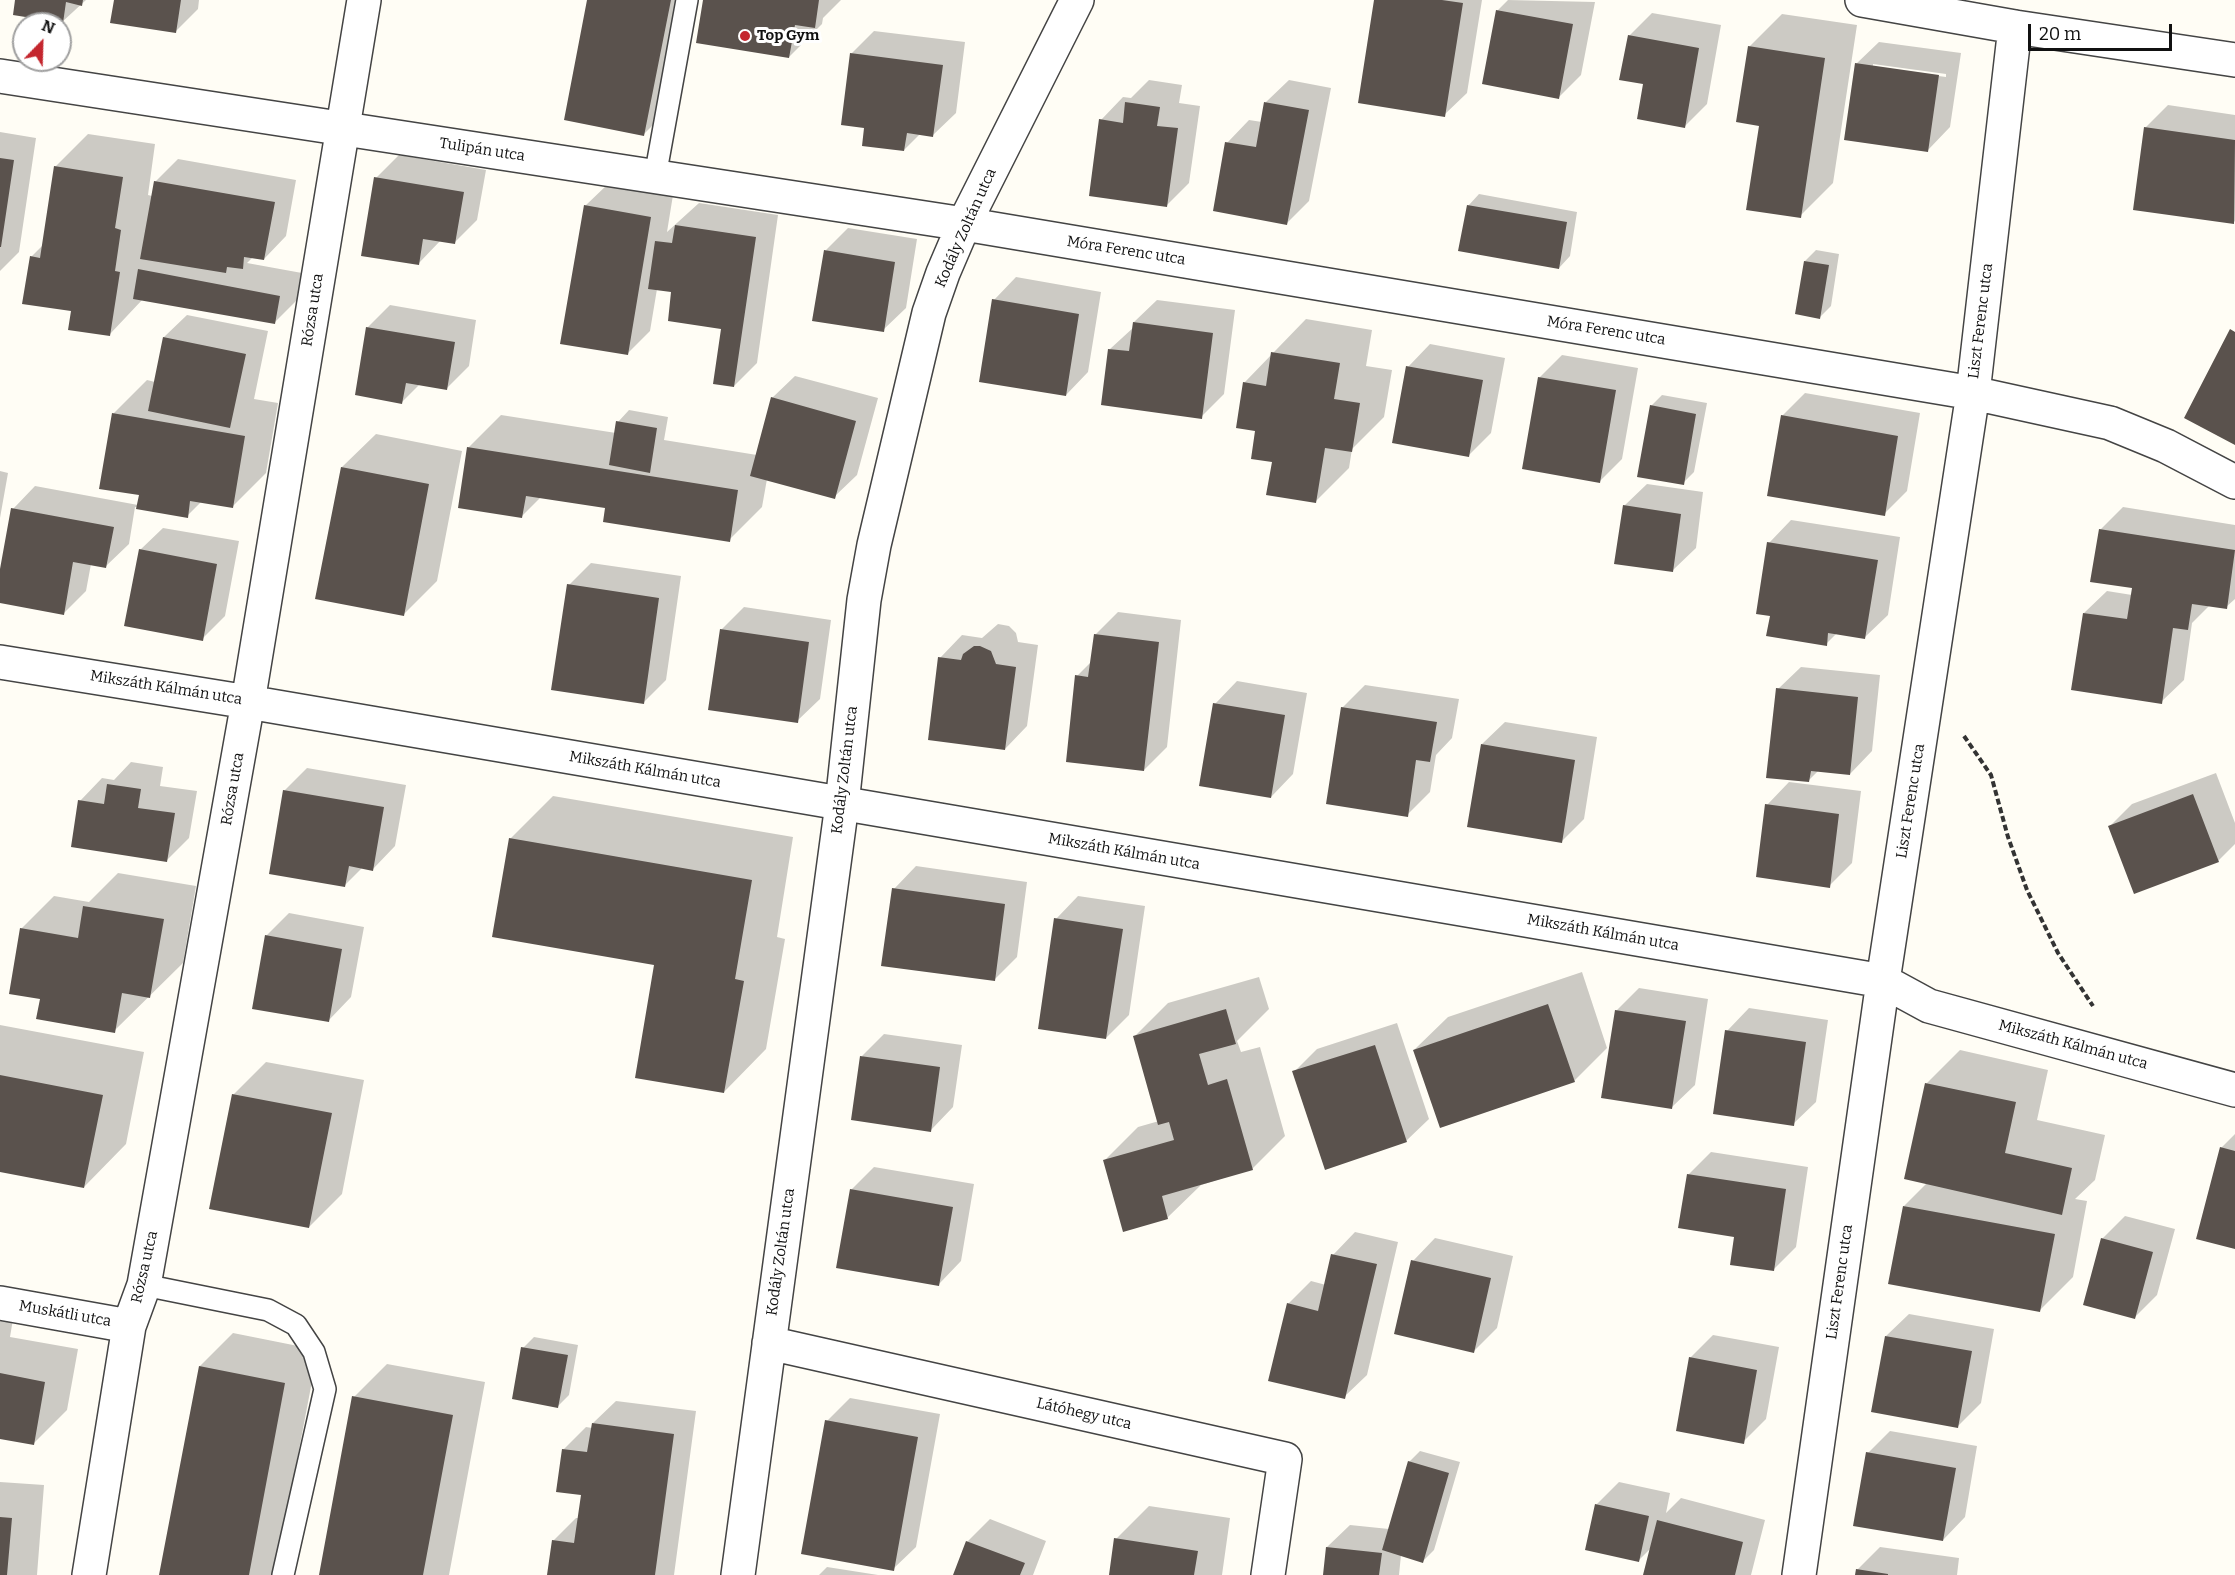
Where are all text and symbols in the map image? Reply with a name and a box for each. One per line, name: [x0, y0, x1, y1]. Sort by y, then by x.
north arrow: [12, 12, 72, 72]
scale bar: [2031, 12, 2175, 50]
text: N: [39, 16, 58, 38]
text: 20 m: [2039, 23, 2081, 45]
place label: Top Gym: [757, 27, 819, 45]
marker: Top Gym: [738, 29, 752, 43]
street label: Tulipán utca: [438, 134, 526, 166]
street label: Kodály Zoltán utca: [932, 166, 1000, 290]
street label: Móra Ferenc utca: [1065, 233, 1187, 269]
street label: Liszt Ferenc utca: [1965, 262, 1997, 380]
street label: Rózsa utca: [298, 272, 328, 348]
street label: Móra Ferenc utca: [1545, 313, 1667, 349]
street label: Mikszáth Kálmán utca: [89, 667, 243, 709]
street label: Kodály Zoltán utca: [828, 705, 862, 835]
street label: Liszt Ferenc utca: [1893, 742, 1929, 860]
street label: Mikszáth Kálmán utca: [568, 748, 722, 792]
street label: Rózsa utca: [218, 751, 248, 827]
street label: Mikszáth Kálmán utca: [1047, 830, 1201, 874]
street label: Mikszáth Kálmán utca: [1526, 911, 1680, 955]
street label: Mikszáth Kálmán utca: [1996, 1016, 2150, 1074]
street label: Kodály Zoltán utca: [763, 1187, 799, 1317]
street label: Liszt Ferenc utca: [1823, 1223, 1857, 1341]
street label: Rózsa utca: [128, 1229, 162, 1305]
street label: Muskátli utca: [17, 1297, 113, 1331]
street label: Látóhegy utca: [1035, 1394, 1133, 1434]

